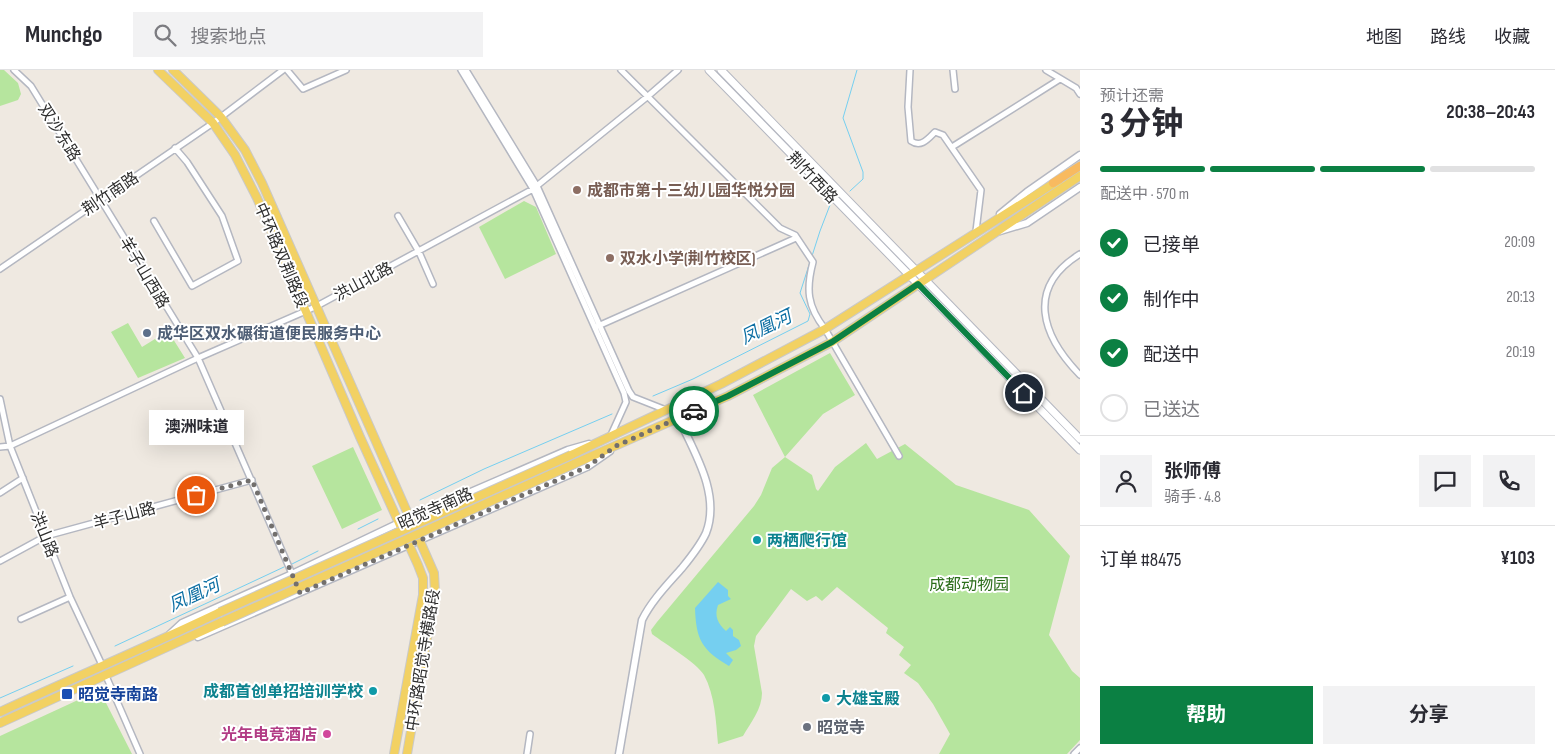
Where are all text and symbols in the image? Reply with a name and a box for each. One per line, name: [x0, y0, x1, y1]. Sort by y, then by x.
search box: [133, 12, 483, 57]
text: Munchgo: [25, 20, 103, 49]
icon: search: [151, 21, 179, 49]
text: 搜索地点: [191, 26, 267, 49]
text: 地图: [1366, 27, 1402, 48]
text: 路线: [1430, 27, 1466, 48]
text: 收藏: [1494, 27, 1530, 48]
text: 预计还需: [1100, 87, 1164, 106]
street label: 双沙东路: [34, 101, 84, 165]
text: 20:38–20:43: [1446, 101, 1535, 124]
text: 3 分钟: [1100, 105, 1183, 144]
street label: 荆竹西路: [783, 148, 841, 208]
street label: 荆竹南路: [79, 168, 143, 220]
place label: 成都市第十三幼儿园华悦分园: [587, 181, 795, 201]
marker: 成都市第十三幼儿园华悦分园: [571, 184, 583, 196]
text: 配送中 · 570 m: [1100, 185, 1189, 204]
street label: 中环路双荆路段: [250, 200, 311, 311]
icon: check: [1100, 229, 1128, 257]
text: 20:09: [1504, 233, 1535, 252]
street label: 羊子山西路: [115, 234, 172, 312]
text: 已接单: [1143, 234, 1200, 257]
place label: 双水小学(荆竹校区): [620, 249, 755, 269]
marker: 双水小学(荆竹校区): [604, 252, 616, 264]
street label: 洪山北路: [331, 259, 396, 306]
icon: check: [1100, 284, 1128, 312]
text: 20:13: [1506, 288, 1535, 307]
text: 制作中: [1143, 289, 1200, 312]
water label: 凤凰河: [737, 305, 798, 349]
place label: 成华区双水碾街道便民服务中心: [157, 324, 381, 344]
marker: 成华区双水碾街道便民服务中心: [141, 327, 153, 339]
icon: check: [1100, 339, 1128, 367]
text: 20:19: [1506, 343, 1535, 362]
text: 配送中: [1143, 344, 1200, 367]
pin: [1003, 372, 1045, 414]
icon: home: [1010, 379, 1038, 407]
courier: [669, 386, 719, 436]
icon: car: [680, 397, 708, 425]
text: 已送达: [1143, 399, 1200, 422]
callout: 澳洲味道: [148, 410, 244, 445]
text: 澳洲味道: [164, 418, 229, 437]
button: person: [1100, 455, 1152, 507]
button: chat: [1419, 455, 1471, 507]
button: phone: [1483, 455, 1535, 507]
text: 张师傅: [1164, 460, 1221, 483]
pin: [175, 474, 217, 516]
icon: bag: [182, 481, 210, 509]
street label: 昭觉寺南路: [395, 484, 476, 534]
text: 骑手 · 4.8: [1164, 488, 1221, 507]
street label: 羊子山路: [91, 499, 158, 534]
street label: 洪山路: [26, 509, 61, 560]
place label: 两栖爬行馆: [767, 532, 847, 551]
marker: 两栖爬行馆: [751, 534, 763, 546]
text: ¥103: [1500, 547, 1535, 570]
text: 订单 #8475: [1100, 549, 1181, 572]
water label: 凤凰河: [165, 573, 226, 616]
park label: 成都动物园: [929, 576, 1009, 595]
street label: 中环路昭觉寺横路段: [403, 588, 444, 733]
place label: 成都首创单招培训学校: [203, 682, 364, 702]
marker: 成都首创单招培训学校: [367, 685, 379, 697]
place label: 昭觉寺南路: [78, 686, 158, 705]
button: 帮助: [1100, 686, 1313, 744]
button: 分享: [1323, 686, 1535, 744]
marker: 昭觉寺南路: [60, 687, 74, 701]
place label: 大雄宝殿: [836, 690, 900, 709]
marker: 大雄宝殿: [820, 692, 832, 704]
place label: 昭觉寺: [817, 719, 865, 738]
marker: 昭觉寺: [801, 721, 813, 733]
place label: 光年电竞酒店: [221, 726, 317, 745]
marker: 光年电竞酒店: [321, 728, 333, 740]

